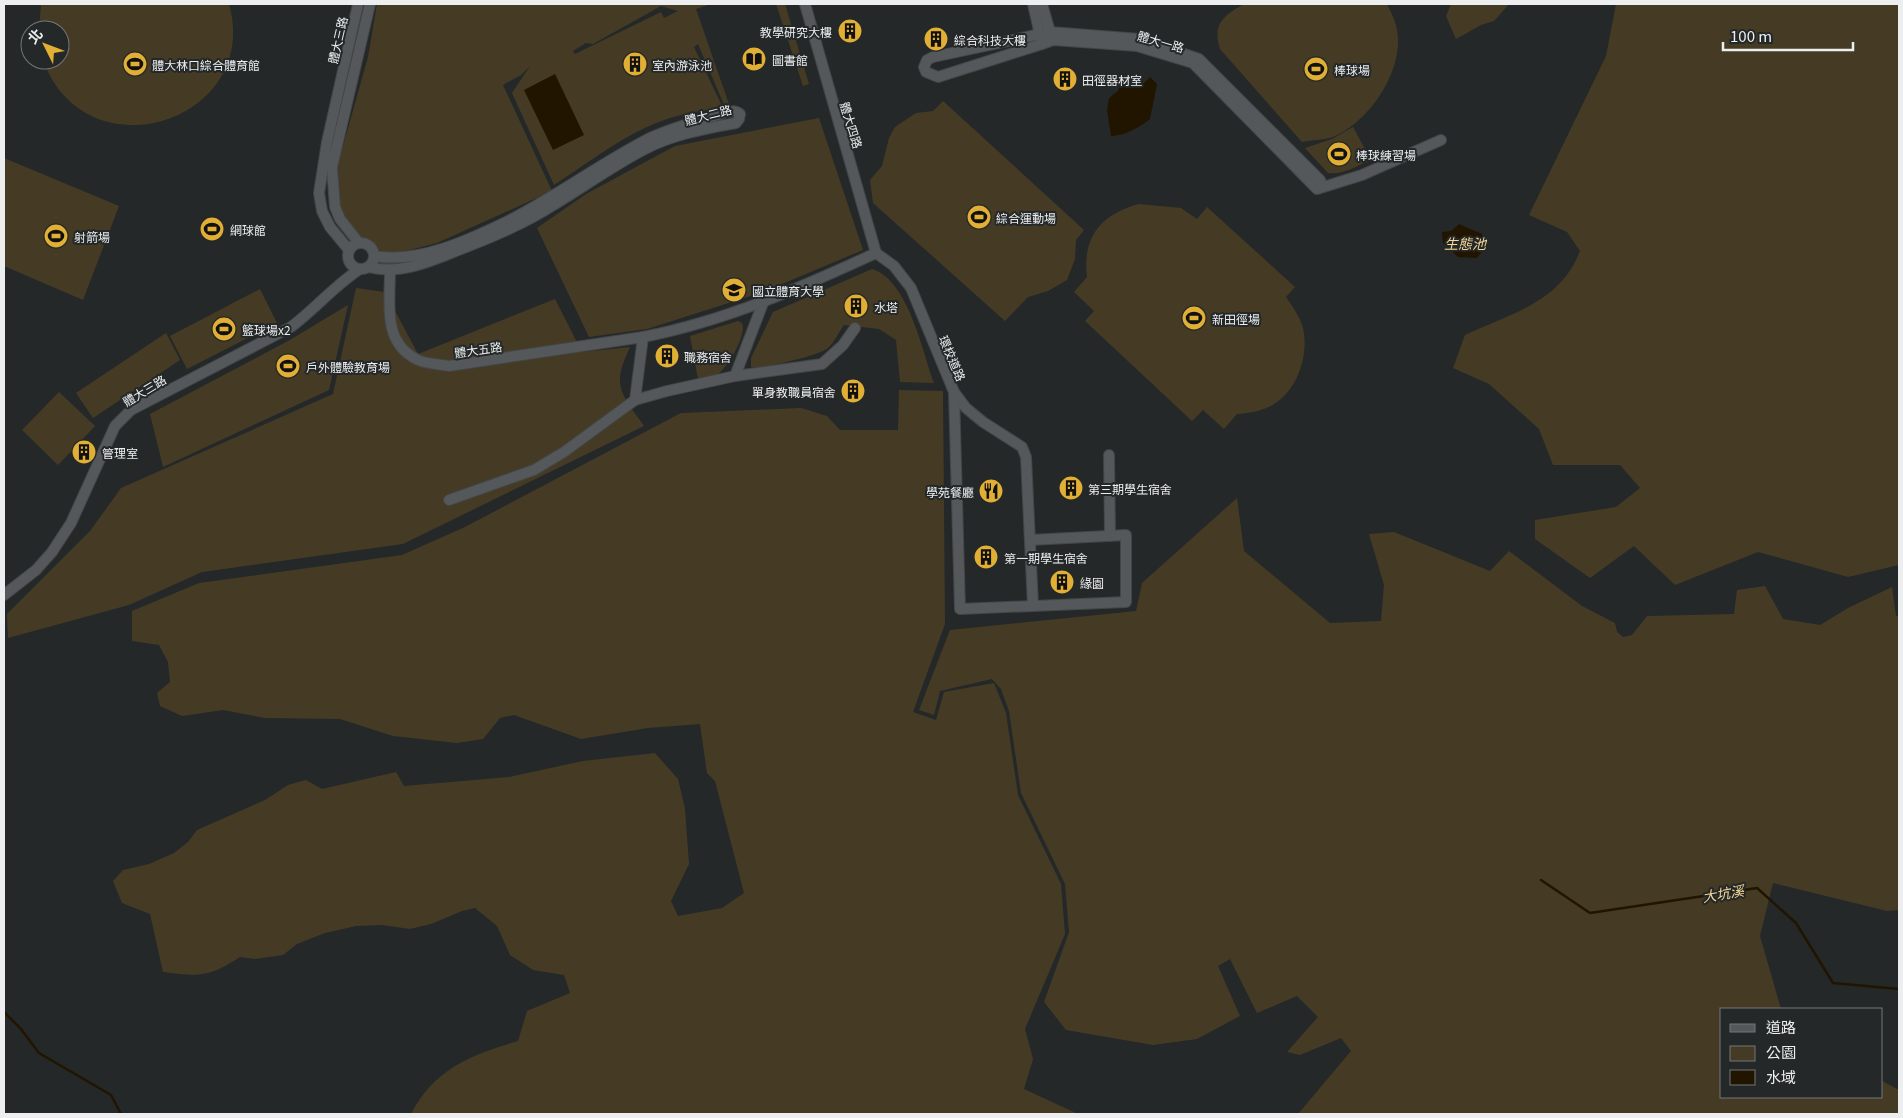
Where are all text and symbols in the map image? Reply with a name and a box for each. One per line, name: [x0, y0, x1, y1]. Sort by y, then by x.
street label: 體大三路: [323, 15, 351, 65]
building icon: 教學研究大樓: [837, 18, 863, 44]
north arrow: [20, 20, 70, 70]
scale bar: [1723, 20, 1853, 52]
place label: 教學研究大樓: [760, 23, 832, 40]
text: 北: [22, 24, 47, 48]
text: 100 m: [1730, 25, 1772, 46]
building icon: 綜合科技大樓: [923, 26, 949, 52]
street label: 體大一路: [1136, 26, 1186, 56]
place label: 綜合科技大樓: [954, 31, 1026, 48]
library icon: 圖書館: [741, 46, 767, 72]
sports icon: 體大林口綜合體育館: [122, 51, 148, 77]
building icon: 室內游泳池: [622, 51, 648, 77]
place label: 圖書館: [772, 51, 808, 68]
place label: 體大林口綜合體育館: [152, 56, 260, 73]
place label: 室內游泳池: [652, 56, 712, 73]
sports icon: 棒球場: [1303, 56, 1329, 82]
place label: 棒球場: [1334, 61, 1370, 78]
building icon: 田徑器材室: [1052, 66, 1078, 92]
place label: 田徑器材室: [1082, 71, 1142, 88]
street label: 體大二路: [683, 100, 733, 128]
street label: 體大四路: [837, 100, 867, 150]
sports icon: 棒球練習場: [1326, 141, 1352, 167]
place label: 棒球練習場: [1356, 146, 1416, 163]
sports icon: 綜合運動場: [966, 204, 992, 230]
place label: 綜合運動場: [996, 209, 1056, 226]
sports icon: 網球館: [199, 216, 225, 242]
place label: 網球館: [230, 221, 266, 238]
sports icon: 射箭場: [43, 223, 69, 249]
place label: 射箭場: [74, 228, 110, 245]
water label: 生態池: [1444, 233, 1488, 253]
school or university icon: 國立體育大學: [721, 277, 747, 303]
place label: 國立體育大學: [752, 282, 824, 299]
building icon: 水塔: [843, 293, 869, 319]
place label: 水塔: [874, 298, 898, 315]
sports icon: 新田徑場: [1181, 305, 1207, 331]
place label: 新田徑場: [1212, 310, 1260, 327]
sports icon: 籃球場x2: [211, 316, 237, 342]
place label: 籃球場x2: [242, 321, 291, 338]
street label: 環校道路: [936, 333, 970, 383]
street label: 體大五路: [453, 337, 503, 361]
building icon: 職務宿舍: [654, 343, 680, 369]
place label: 職務宿舍: [684, 348, 732, 365]
sports icon: 戶外體驗教育場: [275, 353, 301, 379]
place label: 戶外體驗教育場: [306, 358, 390, 375]
street label: 體大三路: [119, 370, 169, 410]
building icon: 單身教職員宿舍: [840, 378, 866, 404]
place label: 單身教職員宿舍: [752, 383, 836, 400]
building icon: 管理室: [71, 439, 97, 465]
place label: 管理室: [102, 444, 138, 461]
building icon: 第三期學生宿舍: [1058, 475, 1084, 501]
restaurant icon: 學苑餐廳: [978, 478, 1004, 504]
place label: 第三期學生宿舍: [1088, 480, 1172, 497]
place label: 學苑餐廳: [926, 483, 974, 500]
building icon: 第一期學生宿舍: [973, 544, 999, 570]
place label: 第一期學生宿舍: [1004, 549, 1088, 566]
building icon: 緣園: [1049, 569, 1075, 595]
place label: 緣園: [1080, 574, 1104, 591]
water label: 大坑溪: [1701, 880, 1747, 906]
legend: [1720, 1008, 1883, 1098]
text: 道路: [1766, 1016, 1796, 1037]
text: 公園: [1766, 1041, 1796, 1062]
text: 水域: [1766, 1066, 1796, 1087]

